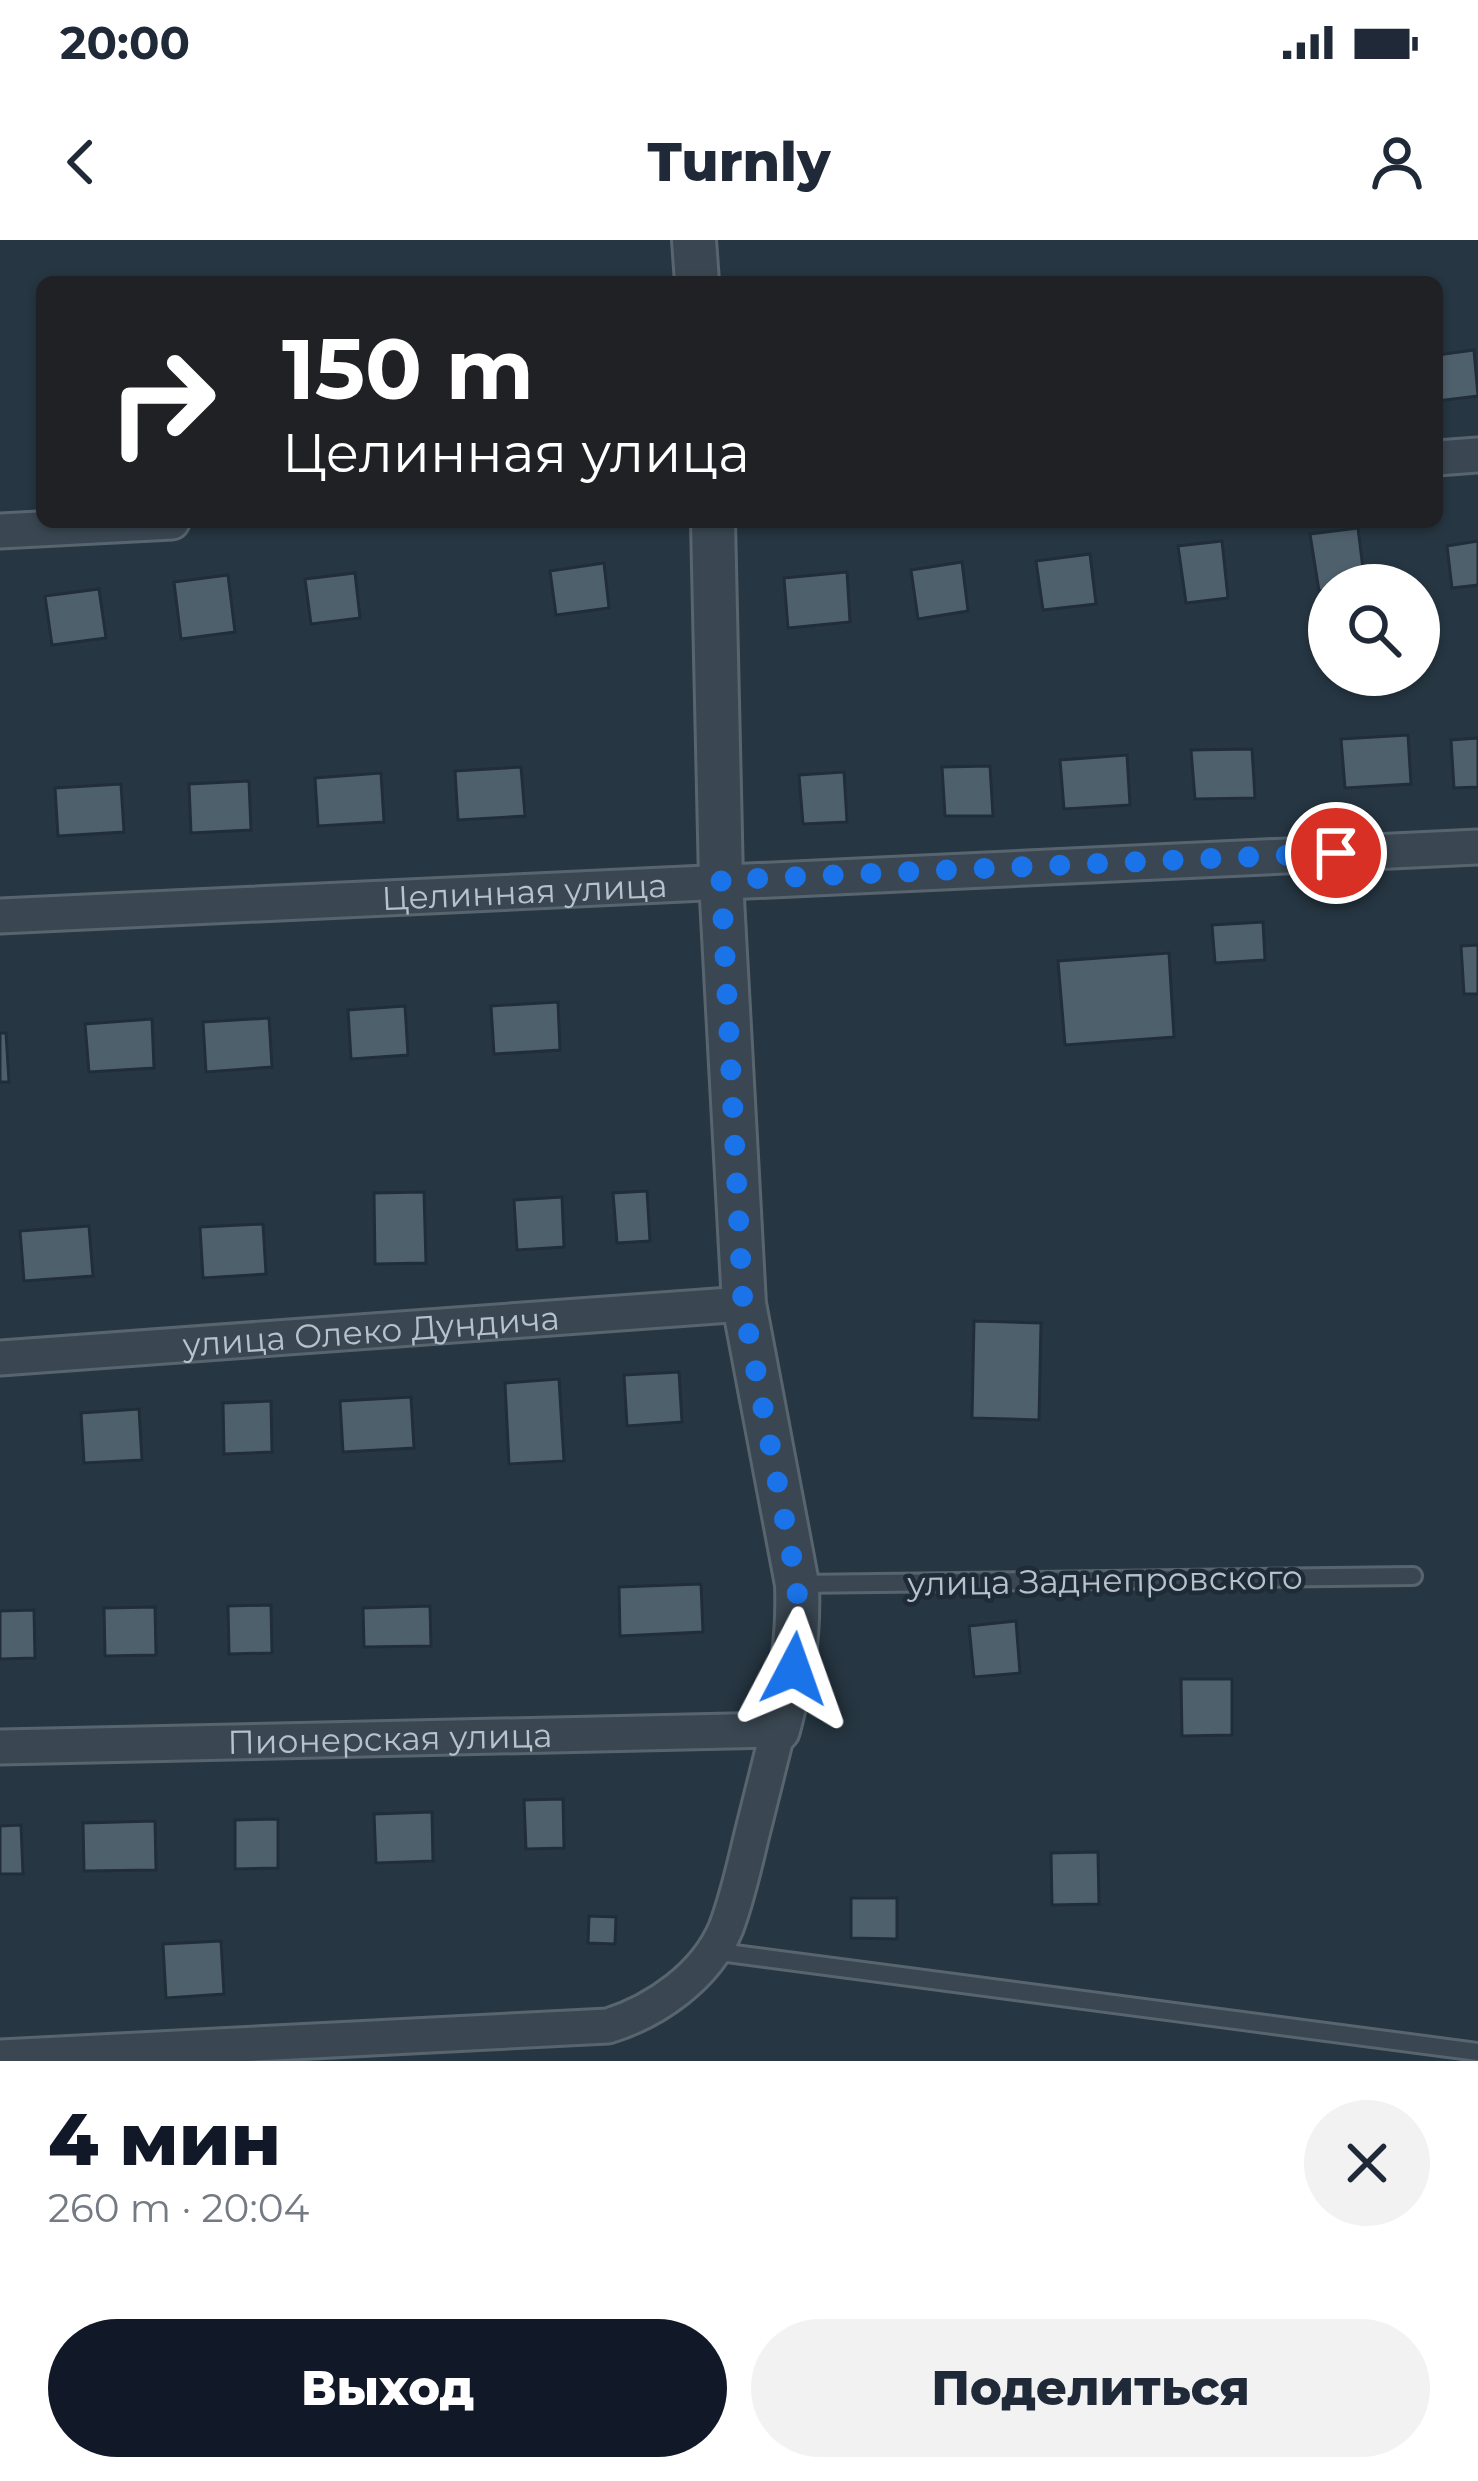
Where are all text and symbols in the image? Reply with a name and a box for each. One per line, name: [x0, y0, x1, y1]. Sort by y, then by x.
text: 20:00: [60, 15, 190, 70]
icon: back: [48, 129, 114, 195]
text: Turnly: [648, 129, 830, 195]
icon: person: [1364, 129, 1430, 195]
text: 150 m: [282, 318, 534, 420]
icon: right: [84, 324, 240, 480]
text: Целинная улица: [282, 420, 750, 486]
map controls: [1308, 564, 1440, 696]
button: search: [1308, 564, 1440, 696]
pin: [1285, 802, 1387, 904]
icon: arrive: [1303, 820, 1369, 886]
street label: Целинная улица: [381, 865, 668, 918]
street label: улица Олеко Дундича: [180, 1297, 561, 1365]
street label: улица Заднепровского: [906, 1557, 1303, 1603]
position arrow: [731, 1606, 857, 1732]
street label: Пионерская улица: [227, 1715, 553, 1762]
text: 4 мин: [48, 2095, 281, 2183]
button: close: [1304, 2100, 1430, 2226]
text: 260 m · 20:04: [48, 2184, 309, 2232]
button: Выход: [48, 2319, 727, 2457]
button: Поделиться: [751, 2319, 1430, 2457]

